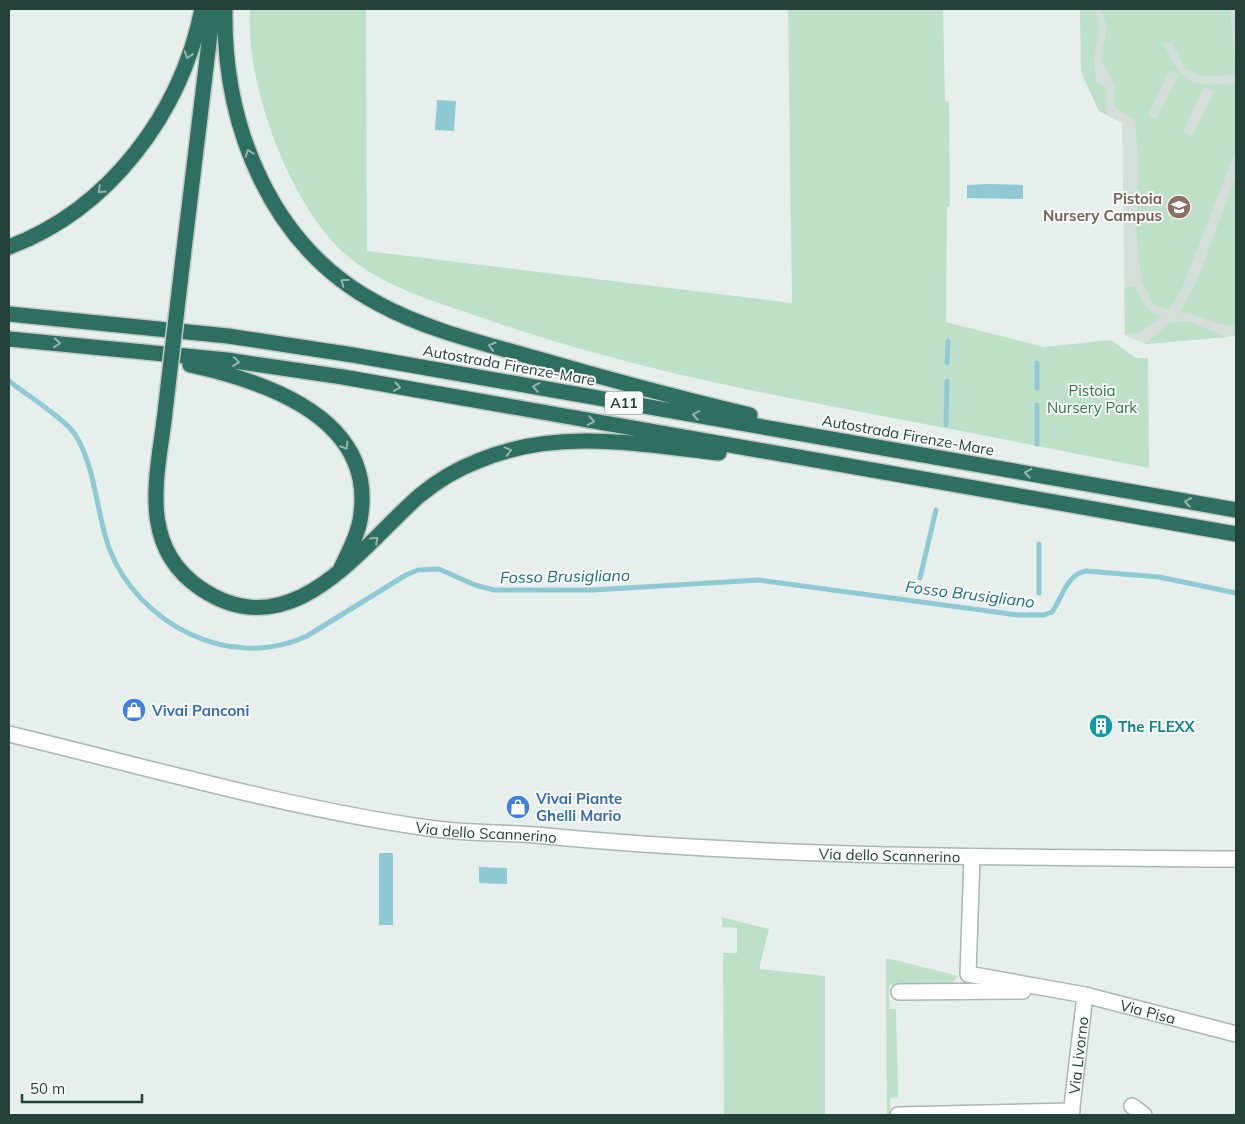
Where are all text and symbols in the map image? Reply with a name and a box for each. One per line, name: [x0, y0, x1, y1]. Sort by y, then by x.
one-way arrow: [184, 51, 194, 59]
one-way arrow: [244, 149, 255, 158]
one-way arrow: [97, 184, 106, 193]
place label: Pistoia Nursery Campus: [1043, 189, 1162, 225]
school or university icon: Pistoia Nursery Campus: [1166, 194, 1192, 220]
one-way arrow: [341, 279, 350, 287]
one-way arrow: [54, 338, 62, 349]
street label: Autostrada Firenze-Mare: [421, 341, 597, 389]
one-way arrow: [489, 342, 497, 352]
one-way arrow: [232, 356, 241, 366]
one-way arrow: [393, 381, 401, 391]
park label: Pistoia Nursery Park: [1047, 381, 1137, 417]
one-way arrow: [531, 383, 540, 393]
road number: A11: [605, 392, 643, 414]
one-way arrow: [691, 411, 700, 421]
street label: Autostrada Firenze-Mare: [820, 411, 996, 459]
one-way arrow: [587, 415, 596, 425]
one-way arrow: [339, 440, 348, 449]
one-way arrow: [503, 447, 512, 457]
one-way arrow: [1024, 469, 1033, 479]
one-way arrow: [1184, 497, 1193, 507]
one-way arrow: [369, 537, 378, 546]
water label: Fosso Brusigliano: [500, 565, 630, 587]
water label: Fosso Brusigliano: [904, 576, 1036, 612]
shop icon: Vivai Panconi: [121, 697, 147, 723]
place label: Vivai Panconi: [151, 701, 249, 720]
building icon: The FLEXX: [1088, 713, 1114, 739]
place label: The FLEXX: [1118, 717, 1196, 736]
place label: Vivai Piante Ghelli Mario: [535, 789, 622, 825]
shop icon: Vivai Piante Ghelli Mario: [505, 794, 531, 820]
street label: Via dello Scannerino: [414, 817, 558, 846]
street label: Via dello Scannerino: [818, 843, 961, 866]
street label: Via Pisa: [1118, 995, 1178, 1028]
street label: Via Livorno: [1064, 1016, 1092, 1095]
scale bar: [22, 1072, 142, 1104]
text: 50 m: [30, 1079, 65, 1098]

